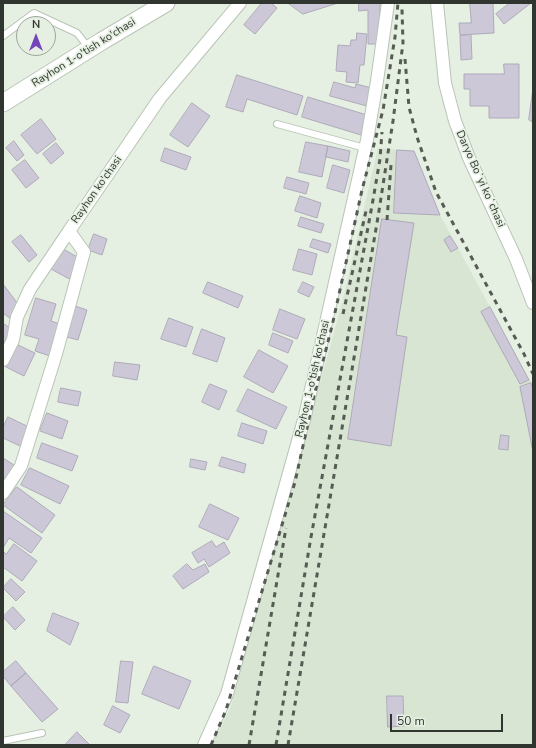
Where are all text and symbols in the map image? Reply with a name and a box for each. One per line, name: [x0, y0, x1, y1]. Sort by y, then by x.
north arrow: [16, 16, 56, 56]
street label: Rayhon 1-o'tish ko'chasi: [30, 16, 138, 90]
text: N: [32, 17, 40, 32]
street label: Daryo Boʻyi koʻchasi: [453, 128, 507, 230]
street label: Rayhon ko'chasi: [69, 154, 125, 226]
street label: Rayhon 1-o'tish ko'chasi: [293, 319, 333, 439]
scale bar: [392, 706, 505, 732]
text: 50 m: [397, 713, 425, 729]

